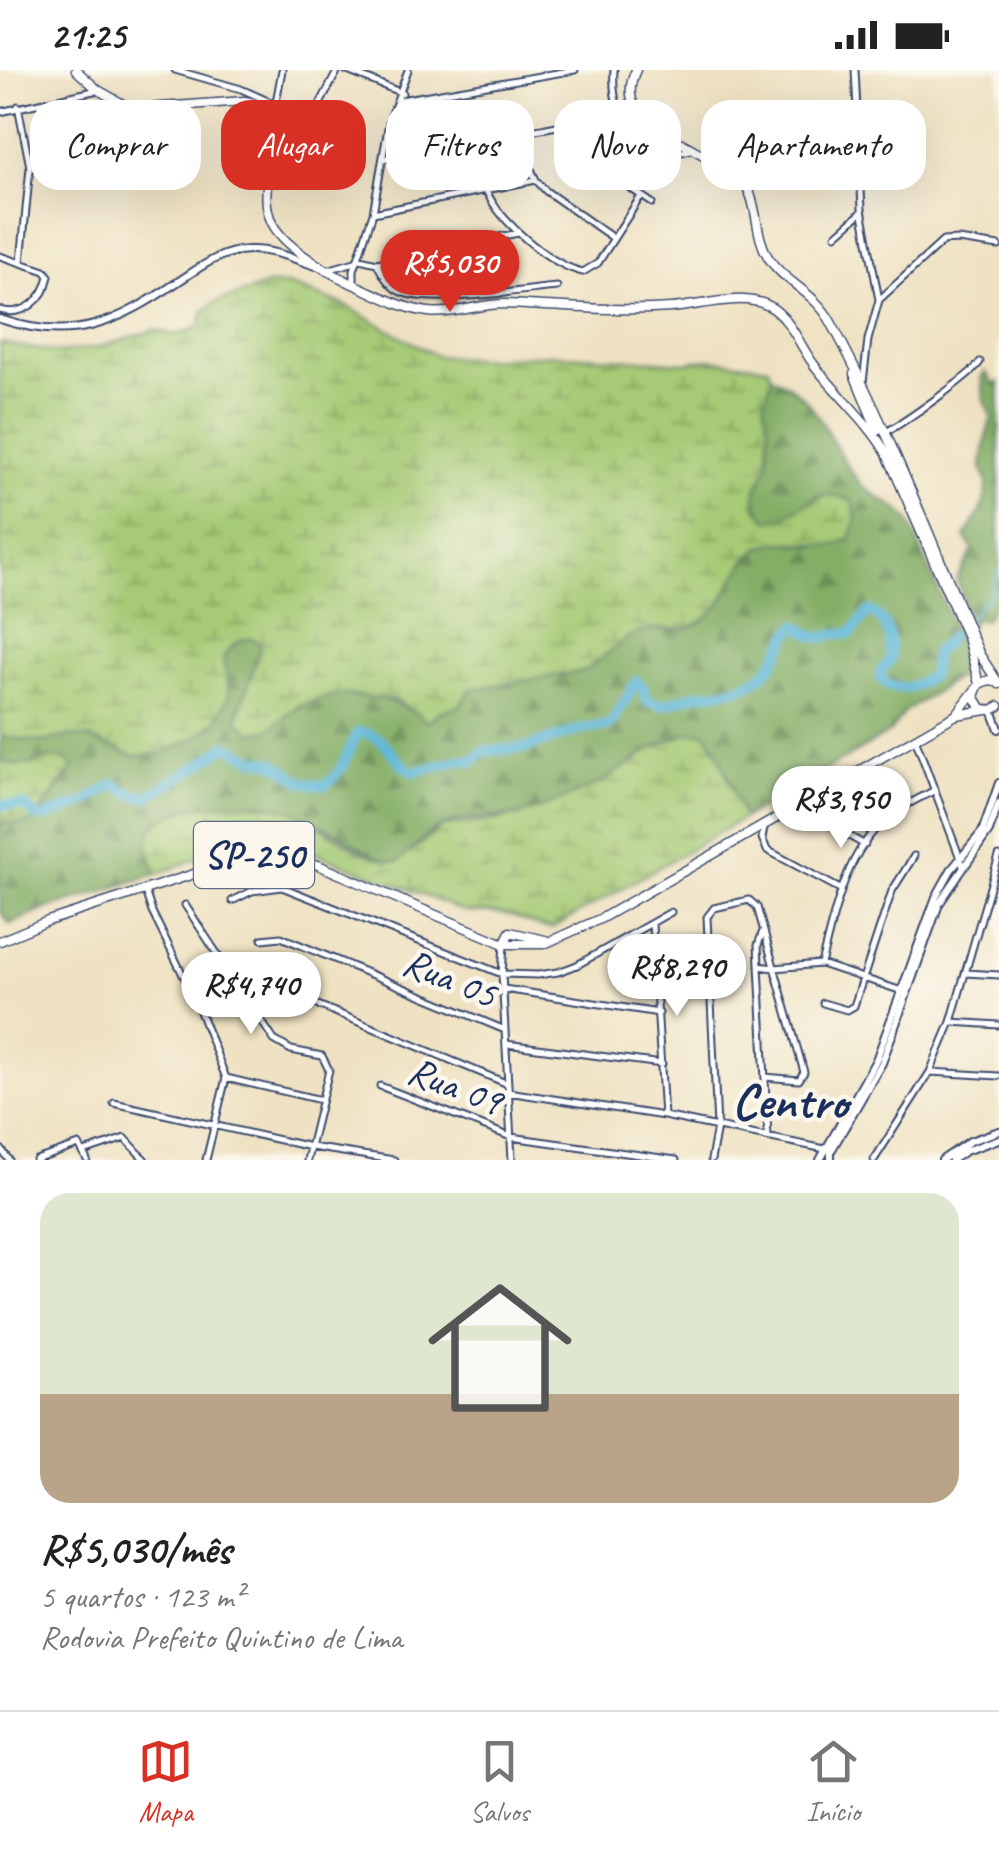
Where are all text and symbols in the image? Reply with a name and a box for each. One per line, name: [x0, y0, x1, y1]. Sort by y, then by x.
text: 21:25: [50, 12, 125, 59]
chip: Comprar: [30, 100, 201, 190]
chip: Alugar: [221, 100, 366, 190]
chip: Filtros: [386, 100, 534, 190]
chip: Novo: [554, 100, 681, 190]
chip: Apartamento: [701, 100, 926, 190]
pin: R$5,030: [358, 230, 542, 315]
text: R$5,030: [402, 242, 498, 283]
pin: R$3,950: [749, 766, 933, 851]
text: R$3,950: [794, 778, 888, 819]
road number: SP-250: [194, 822, 314, 888]
pin: R$8,290: [585, 934, 769, 1019]
street label: Rua 05: [396, 937, 506, 1020]
text: R$8,290: [629, 946, 725, 987]
pin: R$4,740: [159, 952, 343, 1037]
text: R$4,740: [203, 964, 299, 1005]
street label: Rua 09: [401, 1045, 512, 1128]
district label: Centro: [732, 1070, 853, 1133]
icon: home: [410, 1258, 590, 1438]
text: R$5,030/mês: [40, 1523, 231, 1576]
text: 5 quartos · 123 m²: [40, 1576, 243, 1617]
text: Rodovia Prefeito Quintino de Lima: [40, 1617, 402, 1658]
tab: Mapa: [138, 1734, 193, 1829]
tab: Salvos: [470, 1734, 529, 1829]
tab: Início: [806, 1734, 861, 1829]

